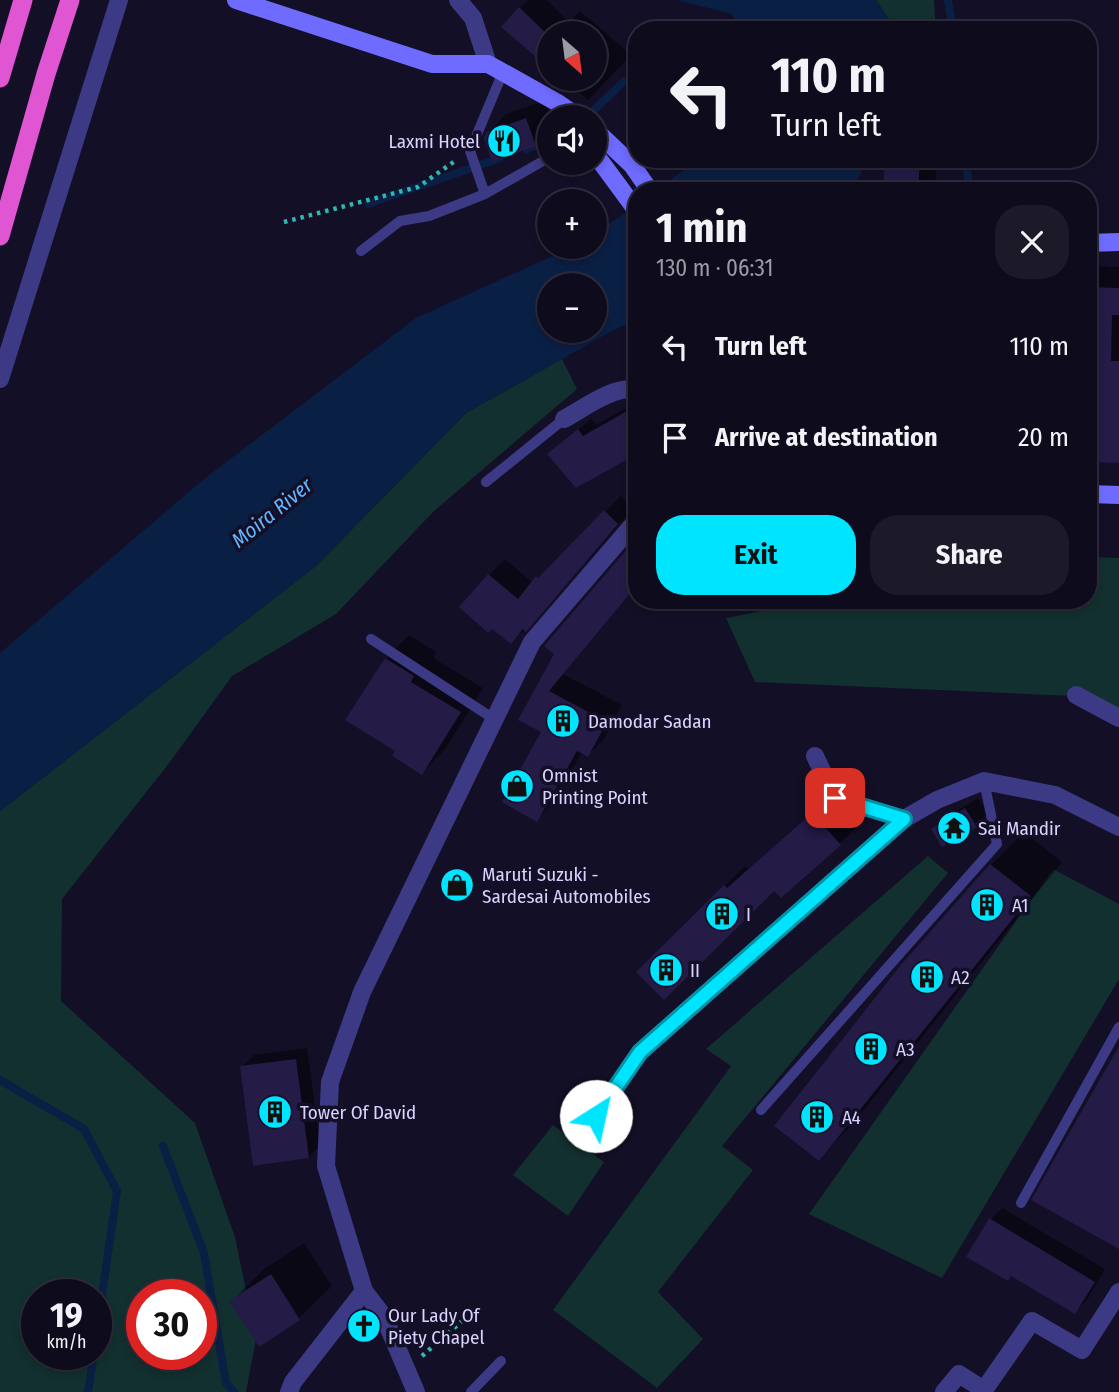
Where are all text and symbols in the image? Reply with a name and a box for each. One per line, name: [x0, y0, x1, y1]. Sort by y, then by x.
north arrow: [537, 21, 607, 91]
map controls: [537, 21, 607, 343]
text: 110 m: [771, 46, 886, 105]
icon: left: [656, 49, 747, 140]
button: sound: [537, 105, 607, 175]
text: Turn left: [771, 106, 881, 144]
restaurant icon: Laxmi Hotel: [485, 122, 523, 160]
place label: Laxmi Hotel: [388, 130, 480, 153]
button: +: [537, 189, 607, 259]
text: 1 min: [656, 203, 747, 253]
button: close: [995, 205, 1069, 279]
text: 130 m · 06:31: [656, 254, 773, 282]
button: −: [537, 273, 607, 343]
icon: left: [656, 328, 694, 366]
text: Turn left: [715, 331, 807, 362]
text: 110 m: [1009, 331, 1069, 362]
icon: arrive: [656, 419, 694, 457]
text: Arrive at destination: [715, 422, 938, 453]
text: 20 m: [1018, 422, 1069, 453]
water label: Moira River: [226, 472, 318, 554]
button: Exit: [656, 515, 856, 595]
button: Share: [870, 515, 1069, 595]
building icon: Damodar Sadan: [544, 702, 582, 740]
place label: Damodar Sadan: [588, 710, 712, 733]
place label: Omnist Printing Point: [542, 764, 649, 809]
shop icon: Omnist Printing Point: [498, 767, 536, 805]
pin: [805, 768, 865, 828]
icon: arrive: [816, 779, 854, 817]
temple icon: Sai Mandir: [935, 809, 973, 847]
place label: Sai Mandir: [978, 817, 1061, 840]
place label: Maruti Suzuki - Sardesai Automobiles: [482, 863, 651, 908]
shop icon: Maruti Suzuki - Sardesai Automobiles: [438, 866, 476, 904]
building icon: A1: [968, 886, 1006, 924]
place label: A1: [1012, 894, 1028, 917]
building icon: I: [703, 895, 741, 933]
place label: I: [746, 903, 751, 926]
building icon: II: [647, 951, 685, 989]
building icon: A2: [908, 958, 946, 996]
place label: II: [690, 959, 700, 982]
place label: A2: [951, 966, 970, 989]
building icon: A3: [852, 1030, 890, 1068]
place label: A3: [896, 1038, 915, 1061]
position arrow: [559, 1079, 633, 1153]
building icon: Tower Of David: [256, 1093, 294, 1131]
building icon: A4: [798, 1098, 836, 1136]
place label: Tower Of David: [300, 1101, 416, 1124]
place label: A4: [842, 1106, 861, 1129]
speed limit sign: 30: [126, 1279, 217, 1370]
text: 19: [50, 1294, 83, 1336]
place label: Our Lady Of Piety Chapel: [388, 1304, 485, 1349]
church icon: Our Lady Of Piety Chapel: [345, 1307, 383, 1345]
text: km/h: [46, 1331, 87, 1353]

